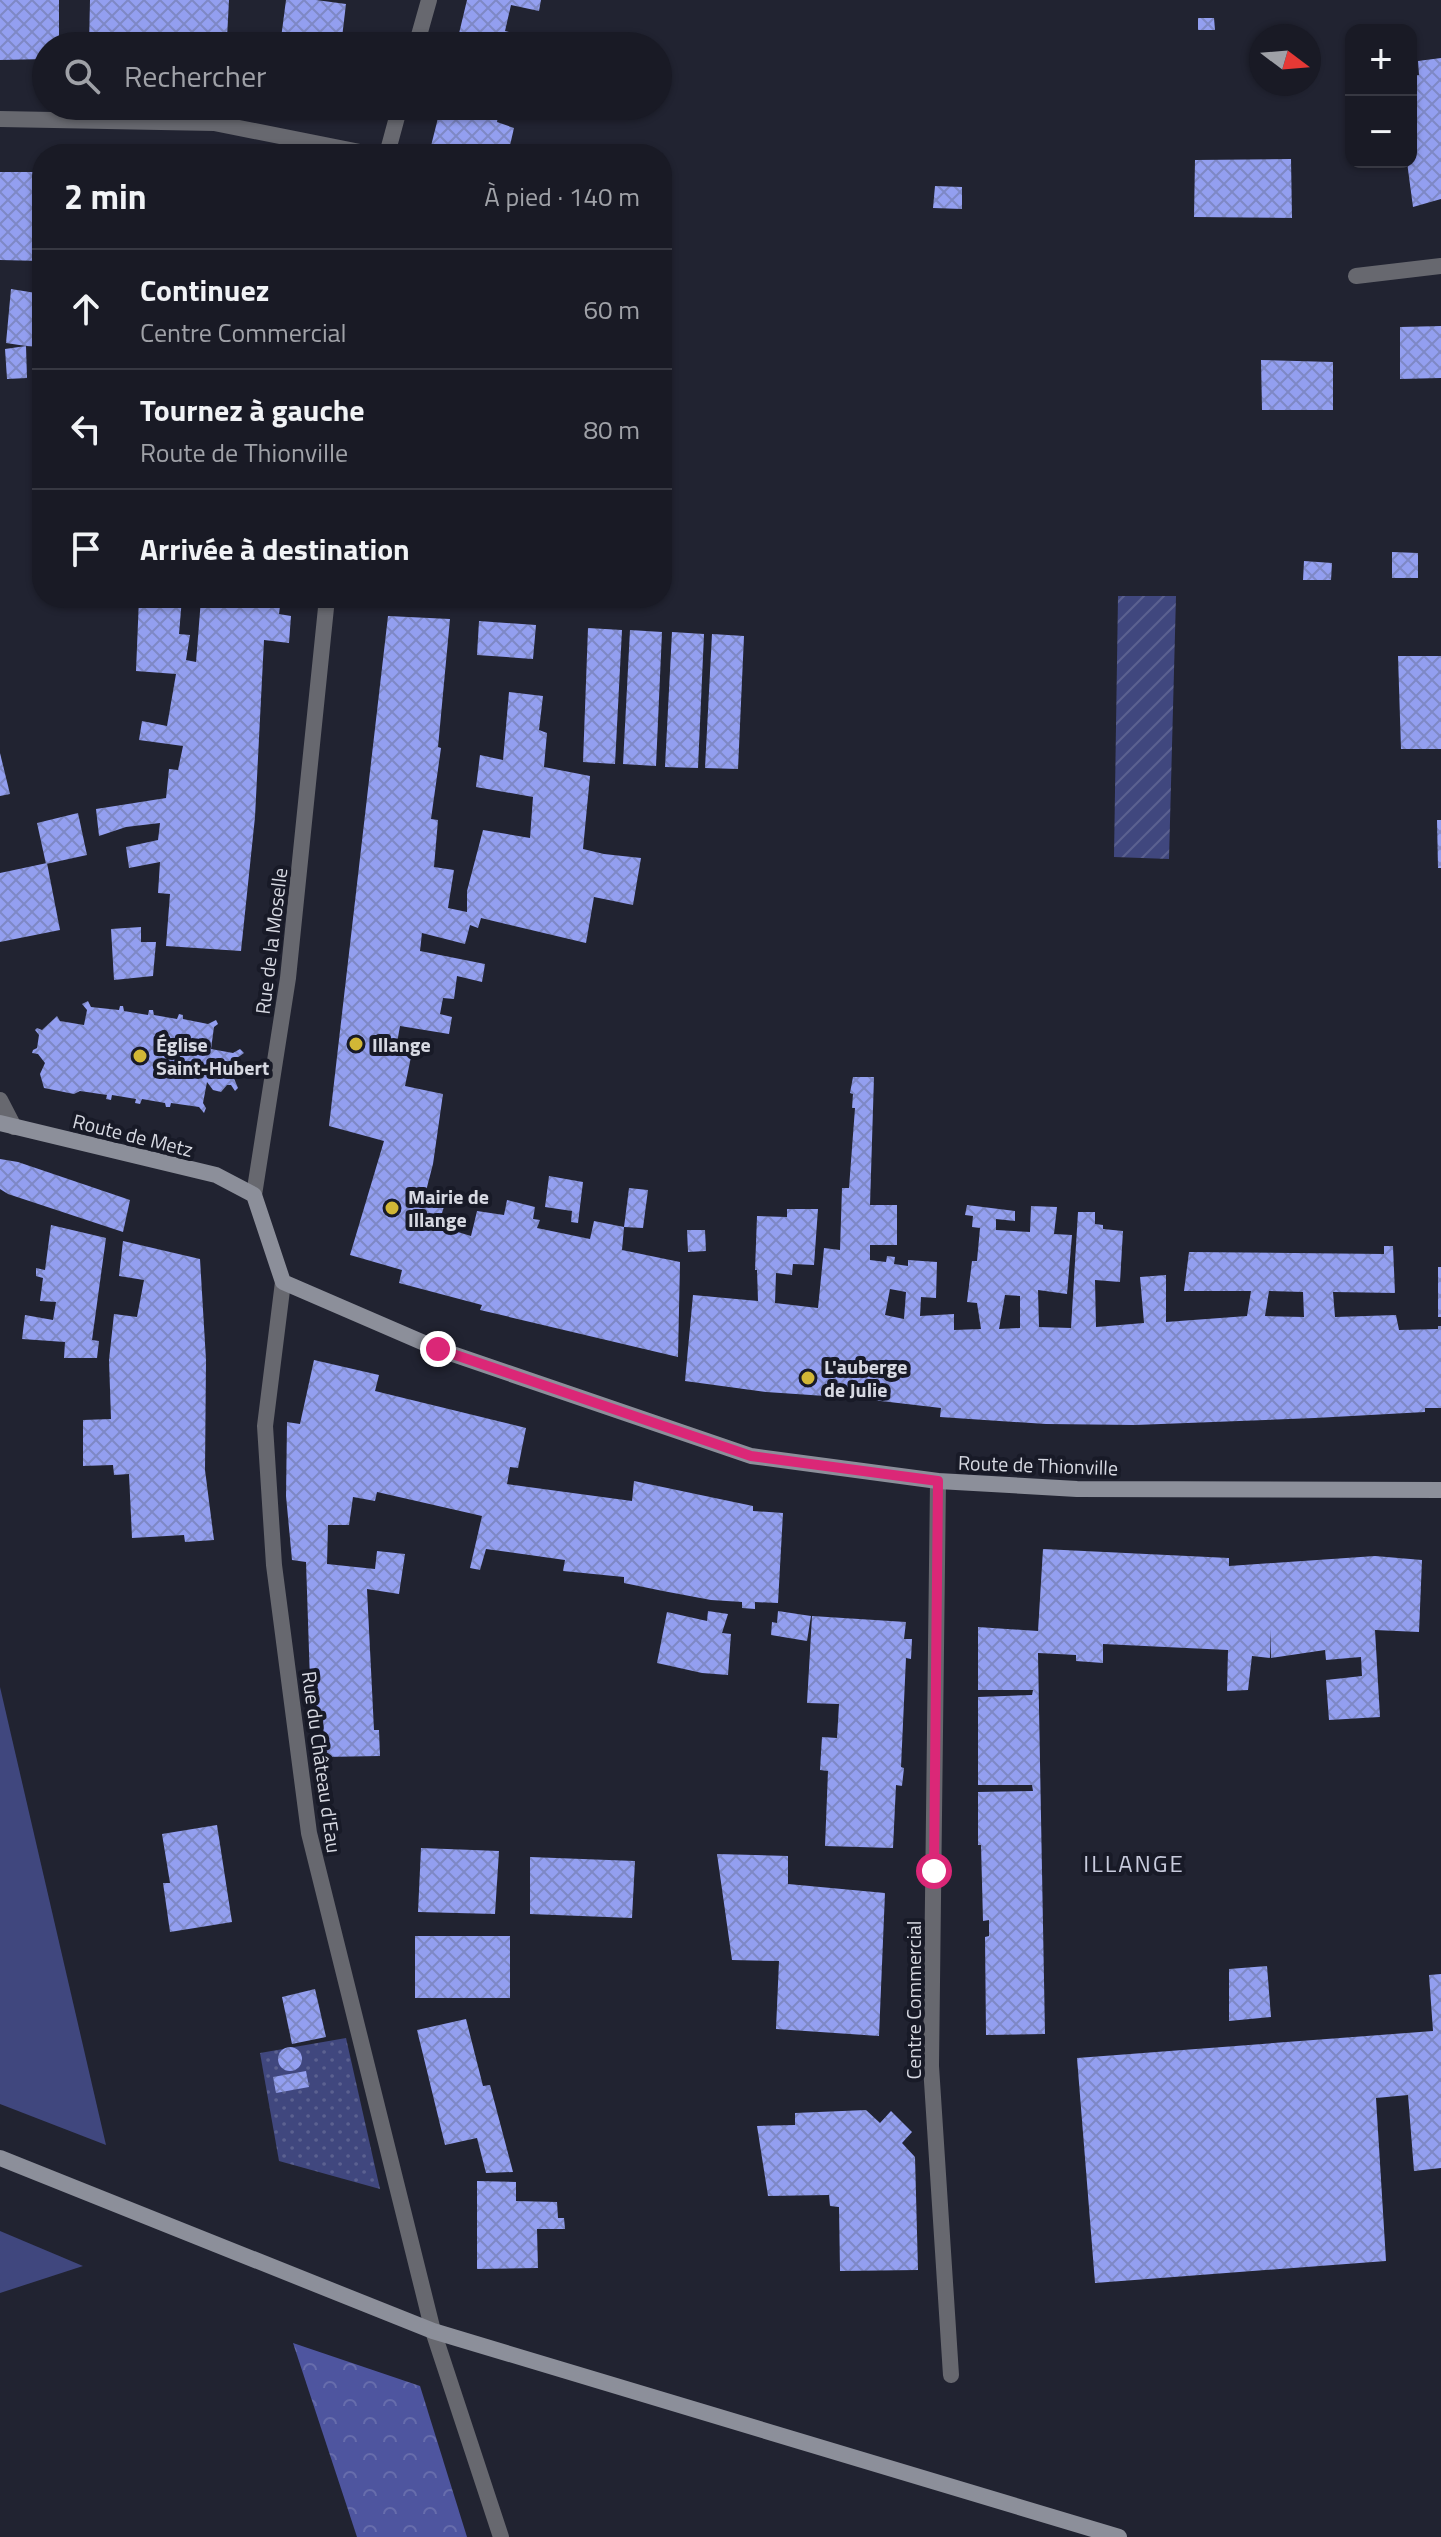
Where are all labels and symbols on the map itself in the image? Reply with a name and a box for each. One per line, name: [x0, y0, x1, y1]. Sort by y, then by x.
north arrow: [1249, 24, 1321, 96]
street label: Rue de la Moselle: [247, 866, 295, 1016]
place label: Église Saint-Hubert: [156, 1029, 269, 1083]
place label: Illange: [372, 1029, 431, 1060]
marker: Illange: [347, 1035, 365, 1053]
marker: Église Saint-Hubert: [131, 1047, 149, 1065]
street label: Route de Metz: [70, 1105, 196, 1165]
place label: Mairie de Illange: [408, 1181, 489, 1235]
marker: Mairie de Illange: [383, 1199, 401, 1217]
route end: [420, 1331, 456, 1367]
place label: L'auberge de Julie: [824, 1351, 907, 1405]
marker: L'auberge de Julie: [799, 1369, 817, 1387]
street label: Route de Thionville: [957, 1447, 1119, 1483]
street label: Rue du Château d'Eau: [294, 1669, 350, 1855]
district label: ILLANGE: [1083, 1845, 1185, 1881]
route start: [916, 1853, 952, 1889]
street label: Centre Commercial: [898, 1921, 929, 2079]

